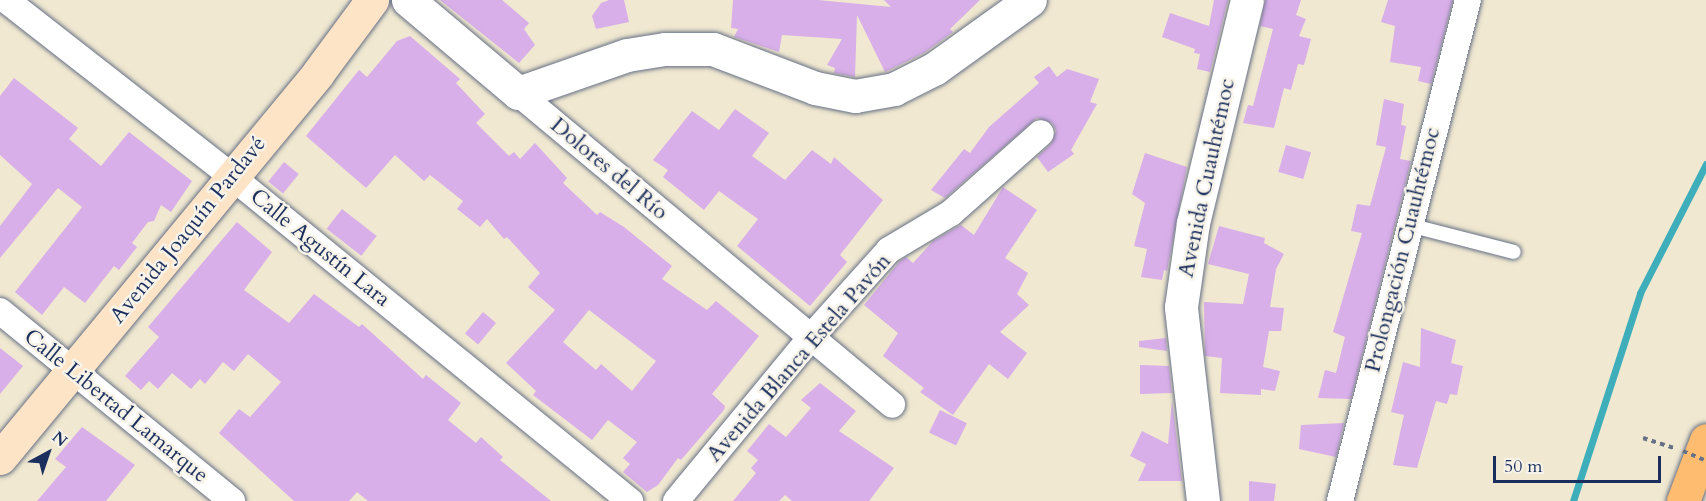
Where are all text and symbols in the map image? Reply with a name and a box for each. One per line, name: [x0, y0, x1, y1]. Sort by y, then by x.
street label: Avenida Cuauhtémoc: [1173, 76, 1241, 280]
street label: Dolores del Río: [545, 112, 673, 226]
street label: Prolongación Cuauhtémoc: [1360, 125, 1446, 375]
street label: Avenida Joaquín Pardavé: [105, 131, 271, 329]
street label: Calle Agustín Lara: [245, 183, 395, 313]
street label: Avenida Blanca Estela Pavón: [701, 248, 897, 468]
street label: Calle Libertad Lamarque: [18, 323, 214, 489]
north arrow: [18, 423, 78, 483]
text: N: [47, 426, 72, 452]
scale bar: [1496, 444, 1664, 482]
text: 50 m: [1504, 454, 1543, 479]

